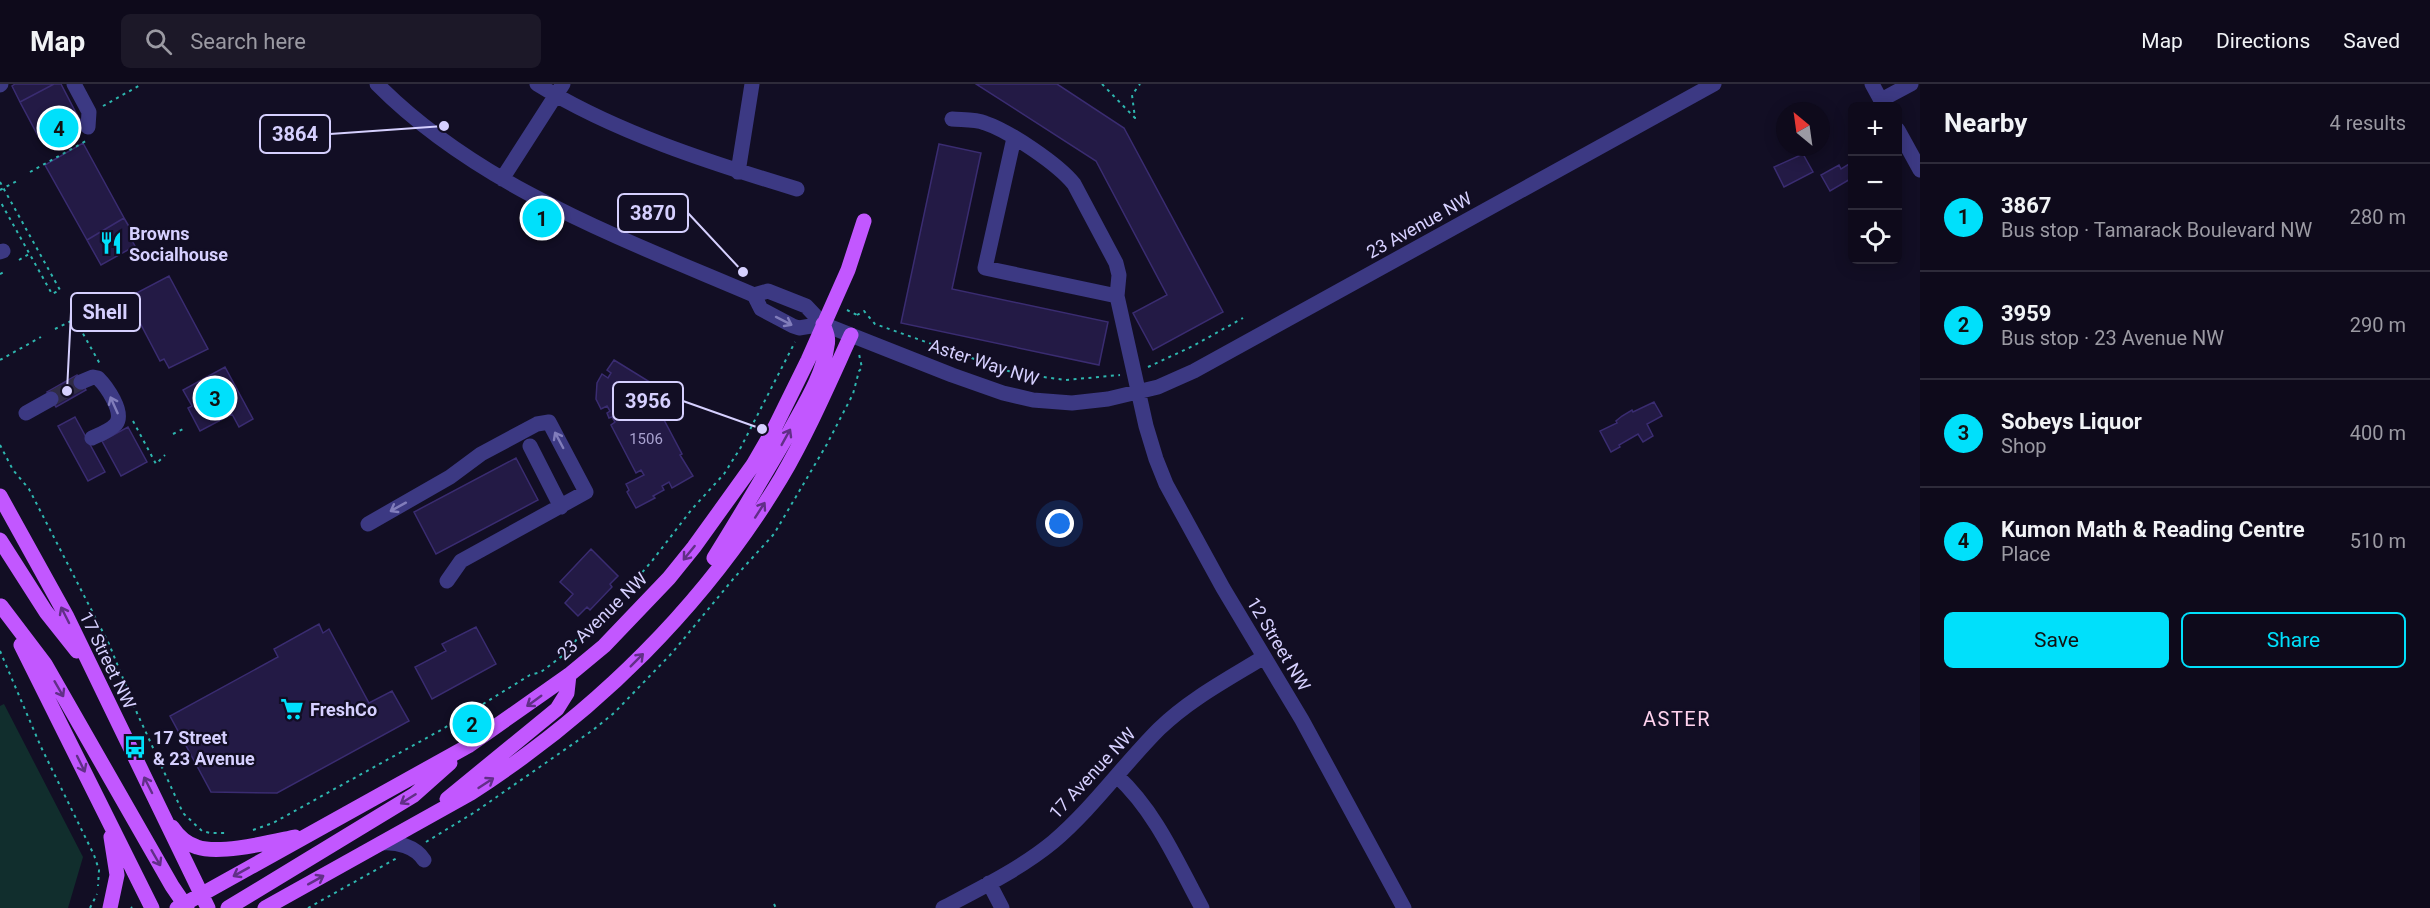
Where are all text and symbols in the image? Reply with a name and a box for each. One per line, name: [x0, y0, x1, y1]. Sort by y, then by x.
search box: [121, 14, 541, 68]
text: Map: [30, 25, 85, 58]
icon: search: [142, 25, 175, 58]
text: Search here: [190, 29, 306, 54]
text: Map: [2141, 29, 2183, 53]
text: Directions: [2216, 29, 2310, 53]
text: Saved: [2343, 29, 2400, 53]
north arrow: [1776, 102, 1830, 156]
map controls: [1848, 102, 1902, 264]
button: +: [1848, 102, 1902, 156]
pin: 4: [40, 106, 78, 150]
text: Nearby: [1944, 108, 2027, 138]
text: 4 results: [2330, 111, 2406, 135]
callout: 3864: [260, 115, 330, 153]
text: 3864: [272, 122, 318, 146]
button: −: [1848, 156, 1902, 210]
street label: 23 Avenue NW: [1363, 187, 1475, 263]
text: 3867: [2001, 193, 2052, 218]
callout: 3870: [618, 194, 688, 232]
pin: 1: [522, 196, 562, 240]
text: 3870: [630, 201, 676, 225]
text: 1: [1958, 205, 1969, 229]
text: 280 m: [2350, 205, 2406, 229]
button: locate: [1848, 210, 1902, 264]
text: Bus stop · Tamarack Boulevard NW: [2001, 218, 2312, 242]
place label: Browns Socialhouse: [129, 223, 228, 265]
restaurant icon: Browns Socialhouse: [98, 230, 124, 256]
callout: Shell: [71, 293, 140, 331]
text: Shell: [83, 300, 127, 324]
text: 3959: [2001, 301, 2052, 326]
text: 2: [1958, 313, 1969, 337]
text: 290 m: [2350, 313, 2406, 337]
one-way arrow: [774, 316, 792, 327]
text: Bus stop · 23 Avenue NW: [2001, 326, 2224, 350]
street label: Aster Way NW: [926, 334, 1042, 390]
pin: 3: [196, 376, 234, 420]
callout: 3956: [613, 382, 683, 420]
text: 3956: [625, 389, 671, 413]
one-way arrow: [108, 396, 119, 414]
text: Sobeys Liquor: [2001, 409, 2142, 434]
text: 3: [1958, 421, 1969, 445]
text: 400 m: [2350, 421, 2406, 445]
one-way arrow: [780, 429, 792, 446]
house number: 1506: [629, 430, 663, 448]
one-way arrow: [553, 432, 564, 450]
text: Shop: [2001, 434, 2047, 458]
one-way arrow: [390, 501, 407, 513]
one-way arrow: [754, 502, 766, 518]
your location: [1045, 509, 1074, 538]
text: Kumon Math & Reading Centre: [2001, 517, 2305, 542]
text: 4: [1958, 529, 1969, 553]
text: 510 m: [2350, 529, 2406, 553]
text: Place: [2001, 542, 2050, 566]
one-way arrow: [683, 545, 696, 561]
street label: 23 Avenue NW: [553, 568, 651, 664]
street label: 12 Street NW: [1243, 593, 1315, 695]
one-way arrow: [59, 606, 70, 624]
street label: 17 Street NW: [75, 608, 141, 712]
button: Save: [1944, 612, 2169, 668]
button: Share: [2181, 612, 2406, 668]
one-way arrow: [629, 653, 644, 668]
one-way arrow: [53, 680, 65, 697]
one-way arrow: [526, 695, 542, 708]
supermarket icon: FreshCo: [279, 696, 305, 722]
place label: FreshCo: [310, 699, 377, 720]
pin: 2: [452, 702, 492, 746]
district label: ASTER: [1643, 707, 1711, 731]
street label: 17 Avenue NW: [1044, 723, 1140, 823]
place label: 17 Street & 23 Avenue: [153, 727, 255, 769]
bus stop icon: 17 Street & 23 Avenue: [122, 734, 148, 760]
one-way arrow: [75, 755, 87, 773]
one-way arrow: [141, 777, 153, 795]
one-way arrow: [477, 777, 494, 789]
one-way arrow: [400, 793, 417, 805]
one-way arrow: [150, 849, 162, 866]
one-way arrow: [233, 867, 251, 878]
one-way arrow: [308, 873, 325, 885]

